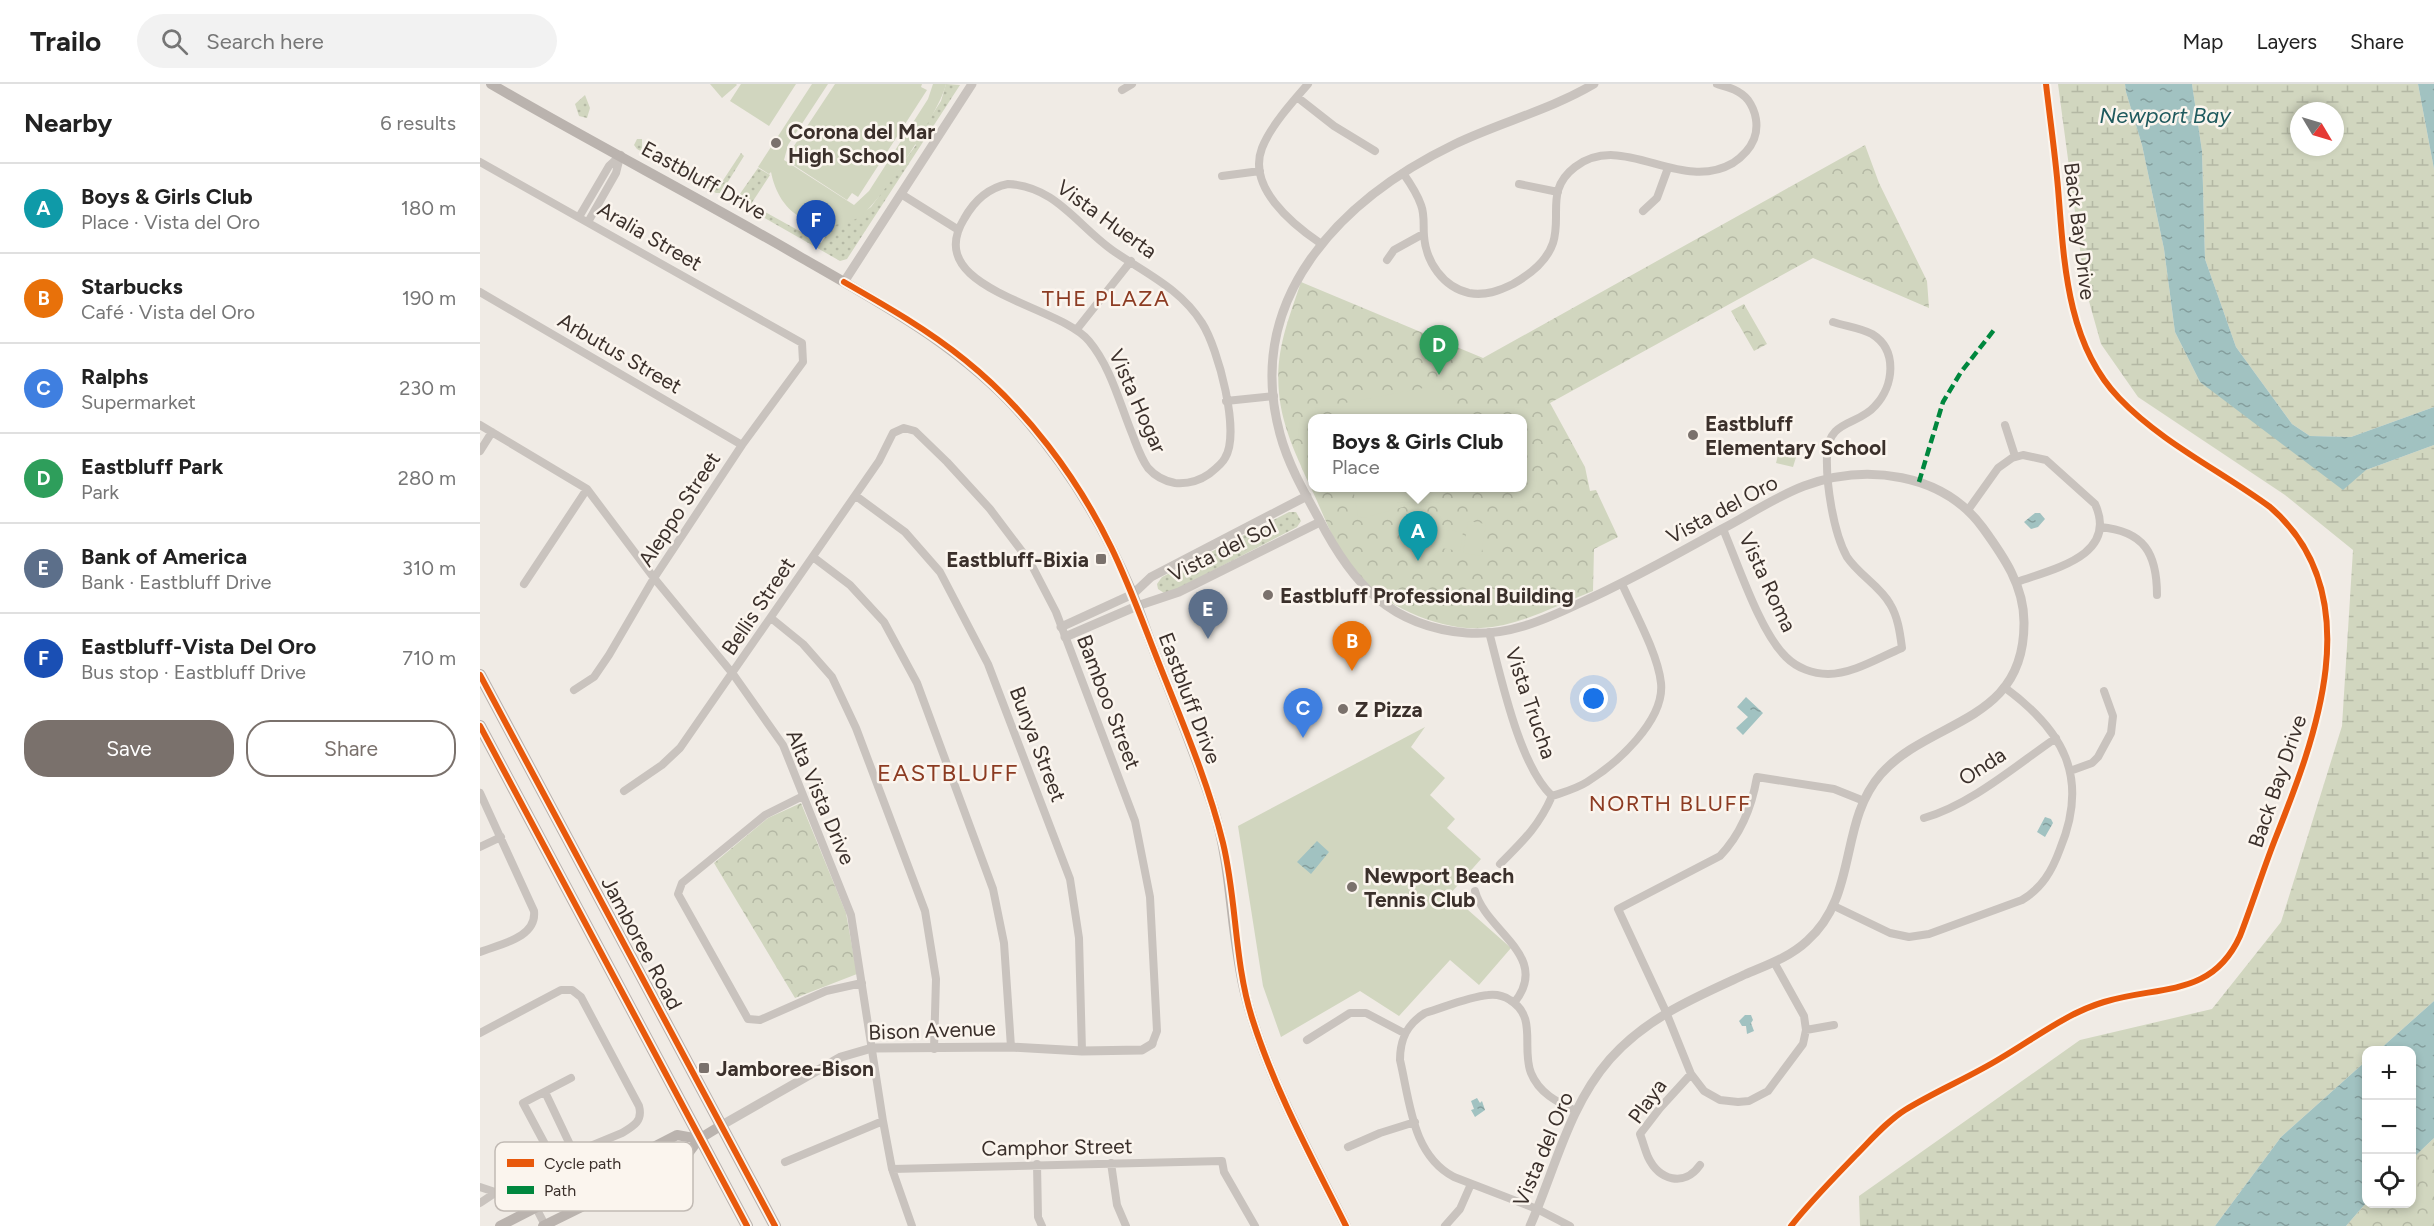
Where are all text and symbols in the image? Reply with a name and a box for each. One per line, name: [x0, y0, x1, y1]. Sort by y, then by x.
search box: [137, 14, 557, 68]
text: Trailo: [30, 24, 101, 58]
icon: search: [158, 25, 191, 58]
text: Search here: [206, 28, 324, 55]
text: Map: [2183, 29, 2223, 54]
text: Layers: [2256, 29, 2317, 54]
text: Share: [2350, 29, 2404, 54]
water label: Newport Bay: [2099, 102, 2232, 129]
north arrow: [2290, 102, 2344, 156]
text: Nearby: [24, 107, 112, 139]
text: 6 results: [380, 111, 456, 135]
place label: Corona del Mar High School: [788, 119, 935, 168]
street label: Eastbluff Drive: [637, 135, 771, 225]
marker: Corona del Mar High School: [769, 136, 783, 150]
street label: Back Bay Drive: [2059, 161, 2101, 301]
street label: Vista Huerta: [1052, 174, 1162, 264]
text: Boys & Girls Club: [81, 183, 253, 210]
text: A: [36, 196, 51, 220]
text: 180 m: [401, 196, 456, 220]
street label: Aralia Street: [593, 196, 707, 276]
pin: F: [796, 200, 836, 250]
text: Place · Vista del Oro: [81, 210, 260, 234]
text: Starbucks: [81, 273, 183, 300]
district label: THE PLAZA: [1042, 285, 1170, 312]
text: B: [37, 286, 50, 310]
text: 190 m: [402, 286, 456, 310]
text: Café · Vista del Oro: [81, 300, 255, 324]
street label: Arbutus Street: [554, 307, 686, 399]
pin: D: [1420, 326, 1458, 375]
street label: Vista Hogar: [1104, 345, 1172, 457]
text: Ralphs: [81, 363, 148, 390]
text: C: [36, 376, 51, 400]
text: 230 m: [399, 376, 456, 400]
text: Supermarket: [81, 390, 196, 414]
place label: Eastbluff Elementary School: [1705, 411, 1886, 460]
popup: [1308, 414, 1527, 492]
text: Boys & Girls Club: [1332, 428, 1503, 455]
marker: Eastbluff Elementary School: [1686, 428, 1700, 442]
street label: Aleppo Street: [633, 447, 725, 571]
text: Eastbluff Park: [81, 453, 223, 480]
text: Place: [1332, 455, 1380, 479]
text: D: [37, 466, 51, 490]
text: 280 m: [398, 466, 456, 490]
street label: Vista del Oro: [1662, 469, 1782, 549]
text: Park: [81, 480, 119, 504]
pin: A: [1398, 512, 1438, 561]
street label: Vista del Sol: [1164, 513, 1280, 587]
street label: Vista Roma: [1734, 528, 1802, 636]
text: Bank of America: [81, 543, 247, 570]
place label: Eastbluff-Bixia: [946, 547, 1089, 572]
street label: Bellis Street: [716, 552, 800, 659]
marker: Eastbluff-Bixia: [1094, 552, 1108, 566]
text: E: [38, 556, 49, 580]
text: 310 m: [402, 556, 456, 580]
text: Bank · Eastbluff Drive: [81, 570, 271, 594]
place label: Eastbluff Professional Building: [1280, 583, 1574, 608]
marker: Eastbluff Professional Building: [1261, 588, 1275, 602]
pin: E: [1188, 590, 1228, 639]
pin: B: [1332, 622, 1372, 671]
street label: Eastbluff Drive: [1153, 629, 1227, 767]
street label: Bamboo Street: [1072, 631, 1146, 773]
text: Eastbluff-Vista Del Oro: [81, 633, 316, 660]
street label: Vista Trucha: [1500, 644, 1562, 762]
text: F: [38, 646, 49, 670]
text: 710 m: [402, 646, 456, 670]
text: Bus stop · Eastbluff Drive: [81, 660, 306, 684]
street label: Bunya Street: [1005, 683, 1071, 805]
your location: [1579, 684, 1608, 713]
pin: C: [1284, 688, 1322, 738]
place label: Z Pizza: [1355, 697, 1423, 722]
marker: Z Pizza: [1336, 702, 1350, 716]
street label: Back Bay Drive: [2243, 711, 2311, 851]
button: Save: [24, 720, 234, 777]
button: Share: [246, 720, 456, 777]
street label: Alta Vista Drive: [781, 726, 861, 868]
street label: Onda: [1954, 742, 2010, 790]
district label: EASTBLUFF: [877, 758, 1019, 787]
district label: NORTH BLUFF: [1589, 790, 1751, 817]
place label: Newport Beach Tennis Club: [1364, 863, 1514, 912]
street label: Jamboree Road: [596, 872, 688, 1014]
marker: Newport Beach Tennis Club: [1345, 880, 1359, 894]
street label: Bison Avenue: [868, 1015, 996, 1045]
map controls: [2362, 1046, 2416, 1208]
button: +: [2362, 1046, 2416, 1100]
place label: Jamboree-Bison: [716, 1056, 874, 1081]
marker: Jamboree-Bison: [697, 1061, 711, 1075]
street label: Playa: [1623, 1074, 1671, 1128]
street label: Vista del Oro: [1508, 1088, 1578, 1210]
button: −: [2362, 1100, 2416, 1154]
street label: Camphor Street: [981, 1133, 1133, 1161]
legend: [495, 1142, 693, 1211]
text: Cycle path: [544, 1154, 621, 1173]
button: locate: [2362, 1154, 2416, 1208]
text: Path: [544, 1181, 576, 1200]

